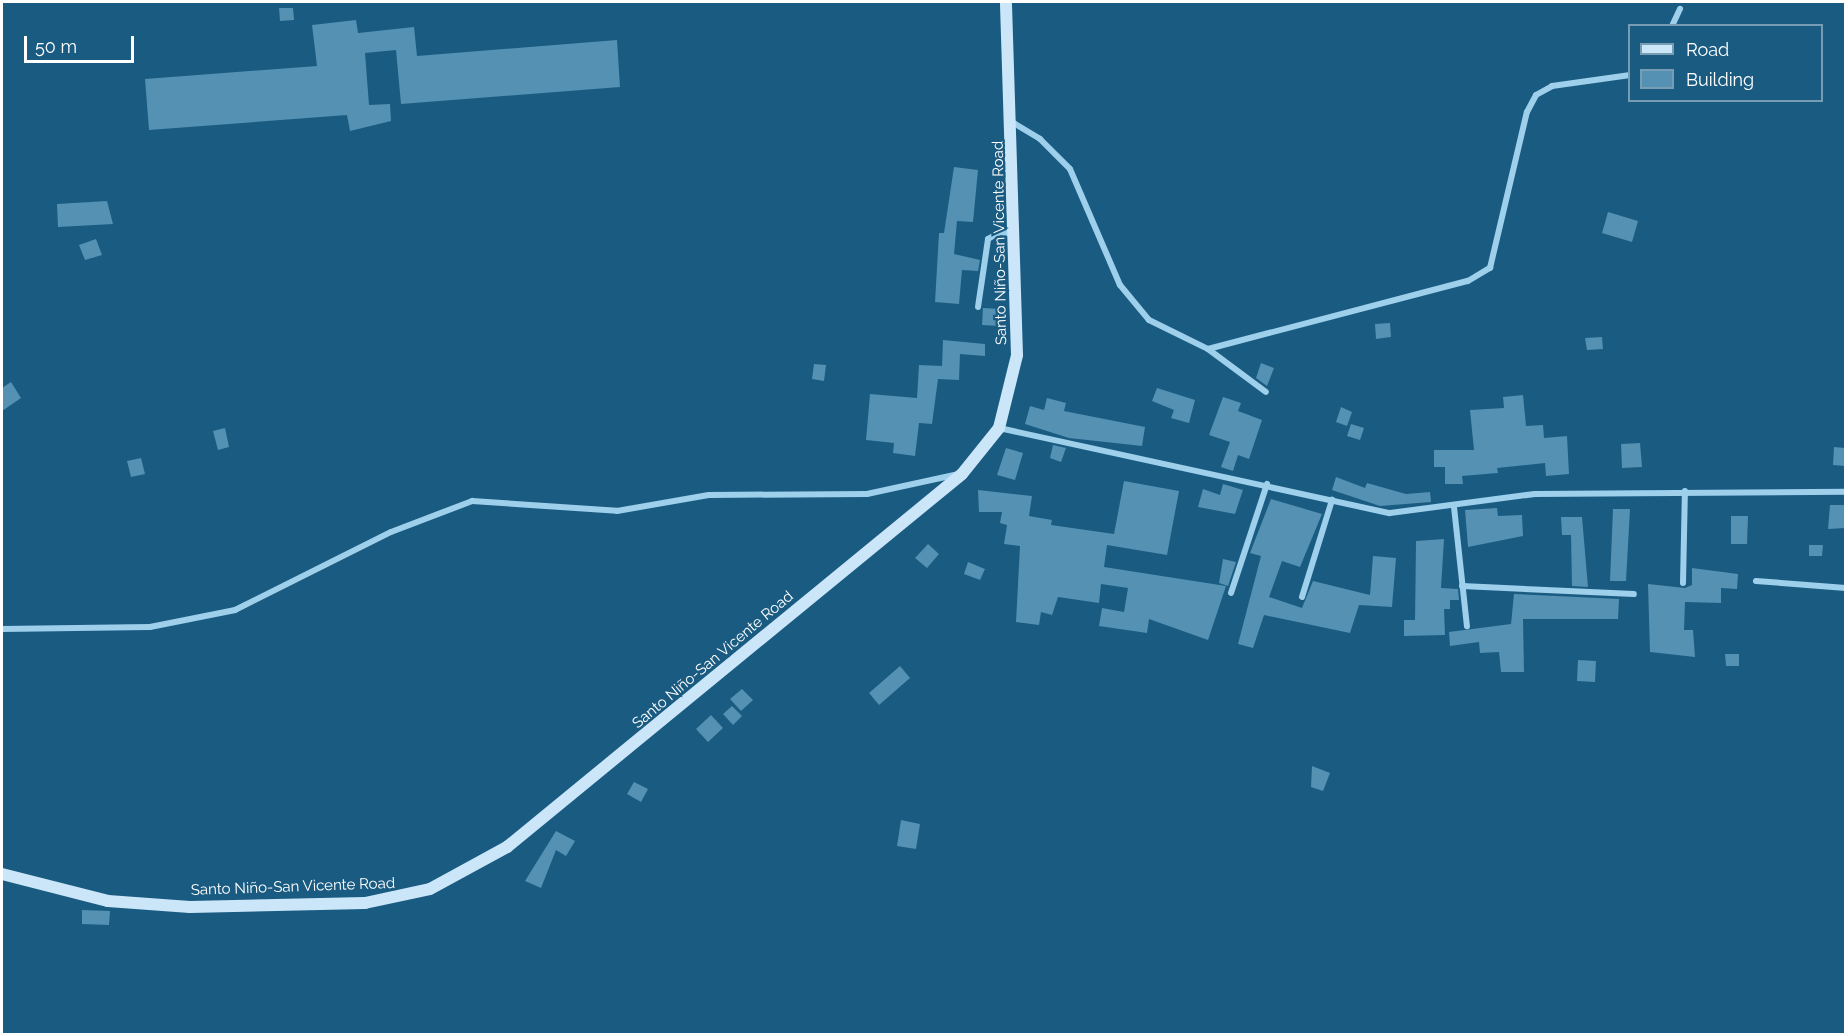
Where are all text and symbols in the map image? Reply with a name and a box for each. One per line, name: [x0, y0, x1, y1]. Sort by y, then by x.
scale bar: [27, 24, 136, 62]
legend: [1628, 24, 1823, 102]
text: 50 m: [35, 36, 77, 57]
text: Road: [1686, 39, 1729, 60]
text: Building: [1686, 69, 1754, 90]
street label: Santo Niño-San Vicente Road: [989, 140, 1011, 346]
street label: Santo Niño-San Vicente Road: [629, 587, 797, 733]
street label: Santo Niño-San Vicente Road: [190, 874, 396, 900]

